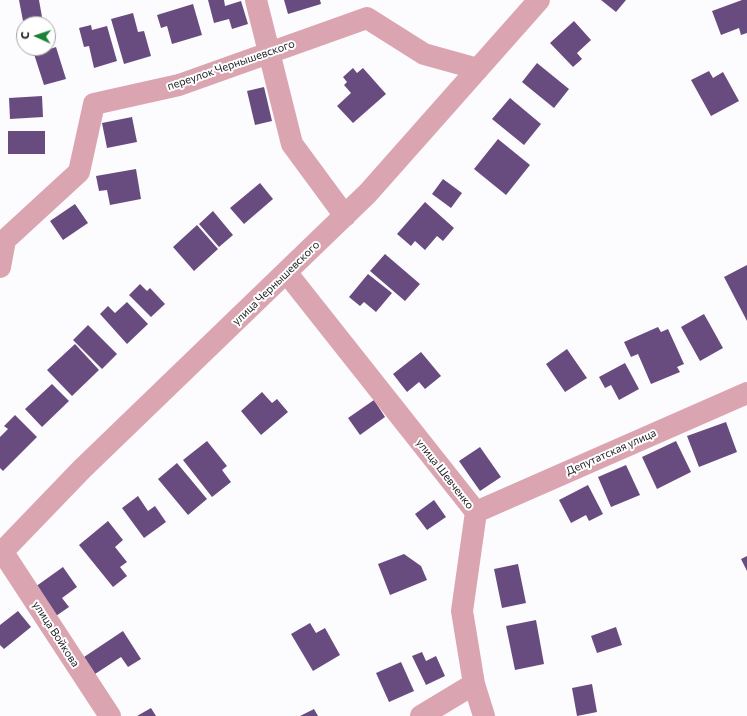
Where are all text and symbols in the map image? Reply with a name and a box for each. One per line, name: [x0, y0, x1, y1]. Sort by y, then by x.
north arrow: [16, 16, 56, 56]
text: С: [18, 31, 31, 39]
street label: переулок Чернышевского: [165, 37, 297, 93]
street label: улица Чернышевского: [230, 238, 322, 328]
street label: Депутатская улица: [564, 426, 658, 478]
street label: улица Шевченко: [413, 436, 477, 512]
street label: улица Войкова: [30, 599, 82, 669]

